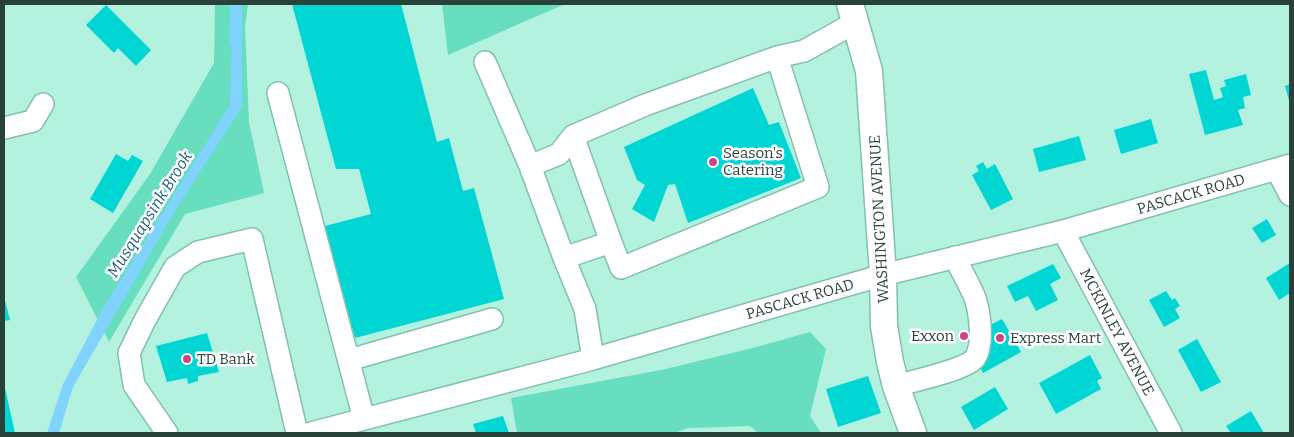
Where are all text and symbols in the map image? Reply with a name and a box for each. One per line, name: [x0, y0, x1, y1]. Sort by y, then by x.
street label: WASHINGTON AVENUE: [866, 134, 892, 304]
place label: Season's Catering: [723, 144, 783, 179]
water label: Musquapsink Brook: [103, 147, 196, 281]
marker: Season's Catering: [707, 156, 719, 168]
street label: PASCACK ROAD: [1135, 170, 1247, 218]
street label: MCKINLEY AVENUE: [1076, 265, 1158, 399]
street label: PASCACK ROAD: [744, 275, 856, 323]
place label: Exxon: [911, 327, 955, 345]
place label: Express Mart: [1010, 329, 1102, 347]
marker: Exxon: [958, 330, 970, 342]
marker: Express Mart: [994, 332, 1006, 344]
place label: TD Bank: [197, 350, 255, 368]
marker: TD Bank: [181, 353, 193, 365]

